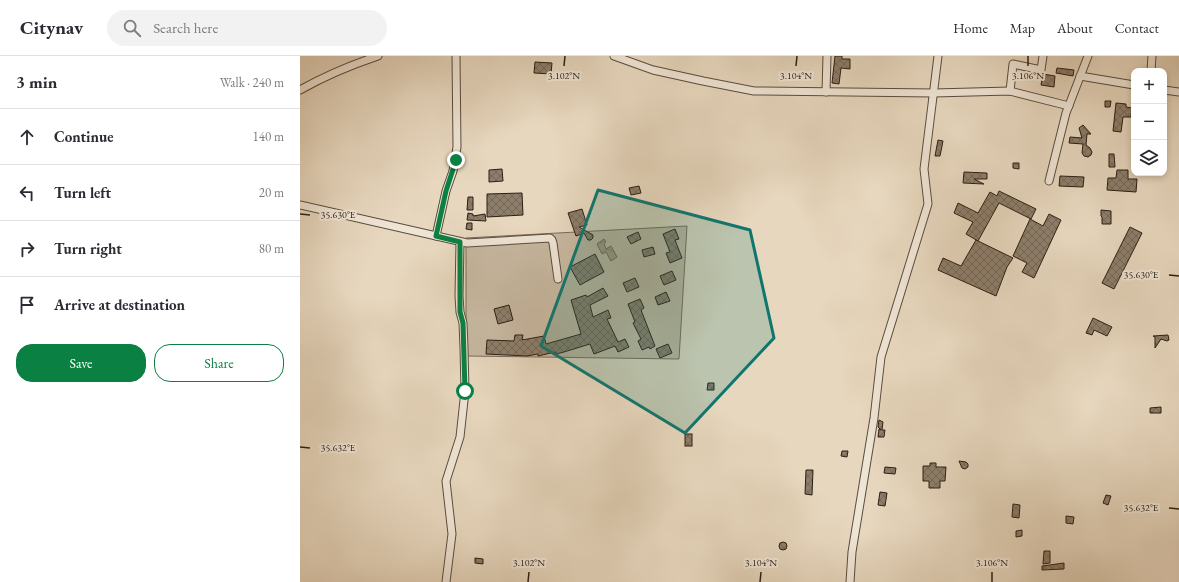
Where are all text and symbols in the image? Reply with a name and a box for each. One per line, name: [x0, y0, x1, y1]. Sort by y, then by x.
search box: [107, 10, 387, 46]
text: Citynav: [20, 15, 83, 40]
icon: search: [121, 17, 143, 39]
text: Search here: [153, 18, 218, 37]
text: Home: [953, 19, 988, 37]
text: Map: [1010, 19, 1035, 37]
text: About: [1057, 19, 1093, 37]
text: Contact: [1115, 19, 1159, 37]
map controls: [1131, 68, 1167, 176]
button: +: [1131, 68, 1167, 104]
text: 3.102°N: [548, 69, 580, 82]
text: 3.104°N: [780, 69, 812, 82]
text: 3.106°N: [1012, 69, 1044, 82]
text: 3 min: [16, 71, 57, 93]
text: Walk · 240 m: [220, 74, 284, 91]
button: −: [1131, 104, 1167, 140]
icon: ahead: [16, 126, 38, 148]
text: Continue: [54, 127, 114, 146]
text: 140 m: [253, 128, 284, 145]
button: layers: [1131, 140, 1167, 176]
route end: [447, 151, 465, 169]
icon: left: [16, 182, 38, 204]
text: Turn left: [54, 183, 111, 202]
text: 20 m: [259, 184, 284, 201]
text: 35.630°E: [321, 208, 356, 221]
icon: right: [16, 238, 38, 260]
text: Turn right: [54, 239, 122, 258]
text: 80 m: [259, 240, 284, 257]
text: 35.630°E: [1124, 268, 1159, 281]
icon: arrive: [16, 294, 38, 316]
text: Arrive at destination: [54, 295, 185, 314]
button: Save: [16, 344, 146, 382]
button: Share: [154, 344, 284, 382]
route start: [456, 382, 474, 400]
text: 35.632°E: [321, 441, 356, 454]
text: 35.632°E: [1124, 501, 1159, 514]
text: 3.102°N: [513, 556, 545, 569]
text: 3.104°N: [745, 556, 777, 569]
text: 3.106°N: [976, 556, 1008, 569]

